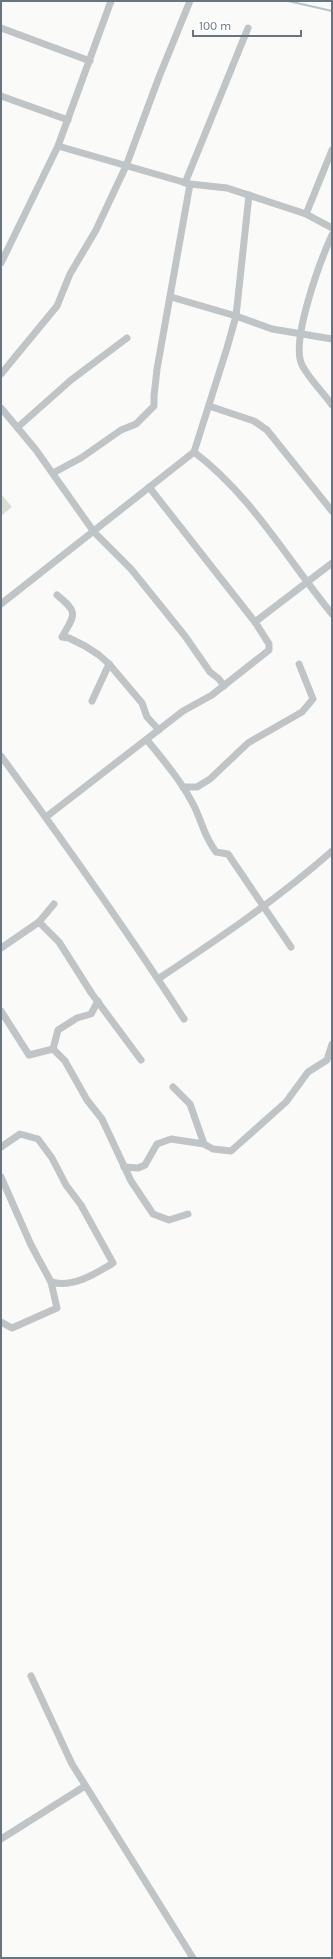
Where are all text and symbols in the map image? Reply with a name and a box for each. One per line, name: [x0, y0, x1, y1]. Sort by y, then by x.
scale bar: [193, 12, 301, 38]
text: 100 m: [199, 19, 231, 33]

